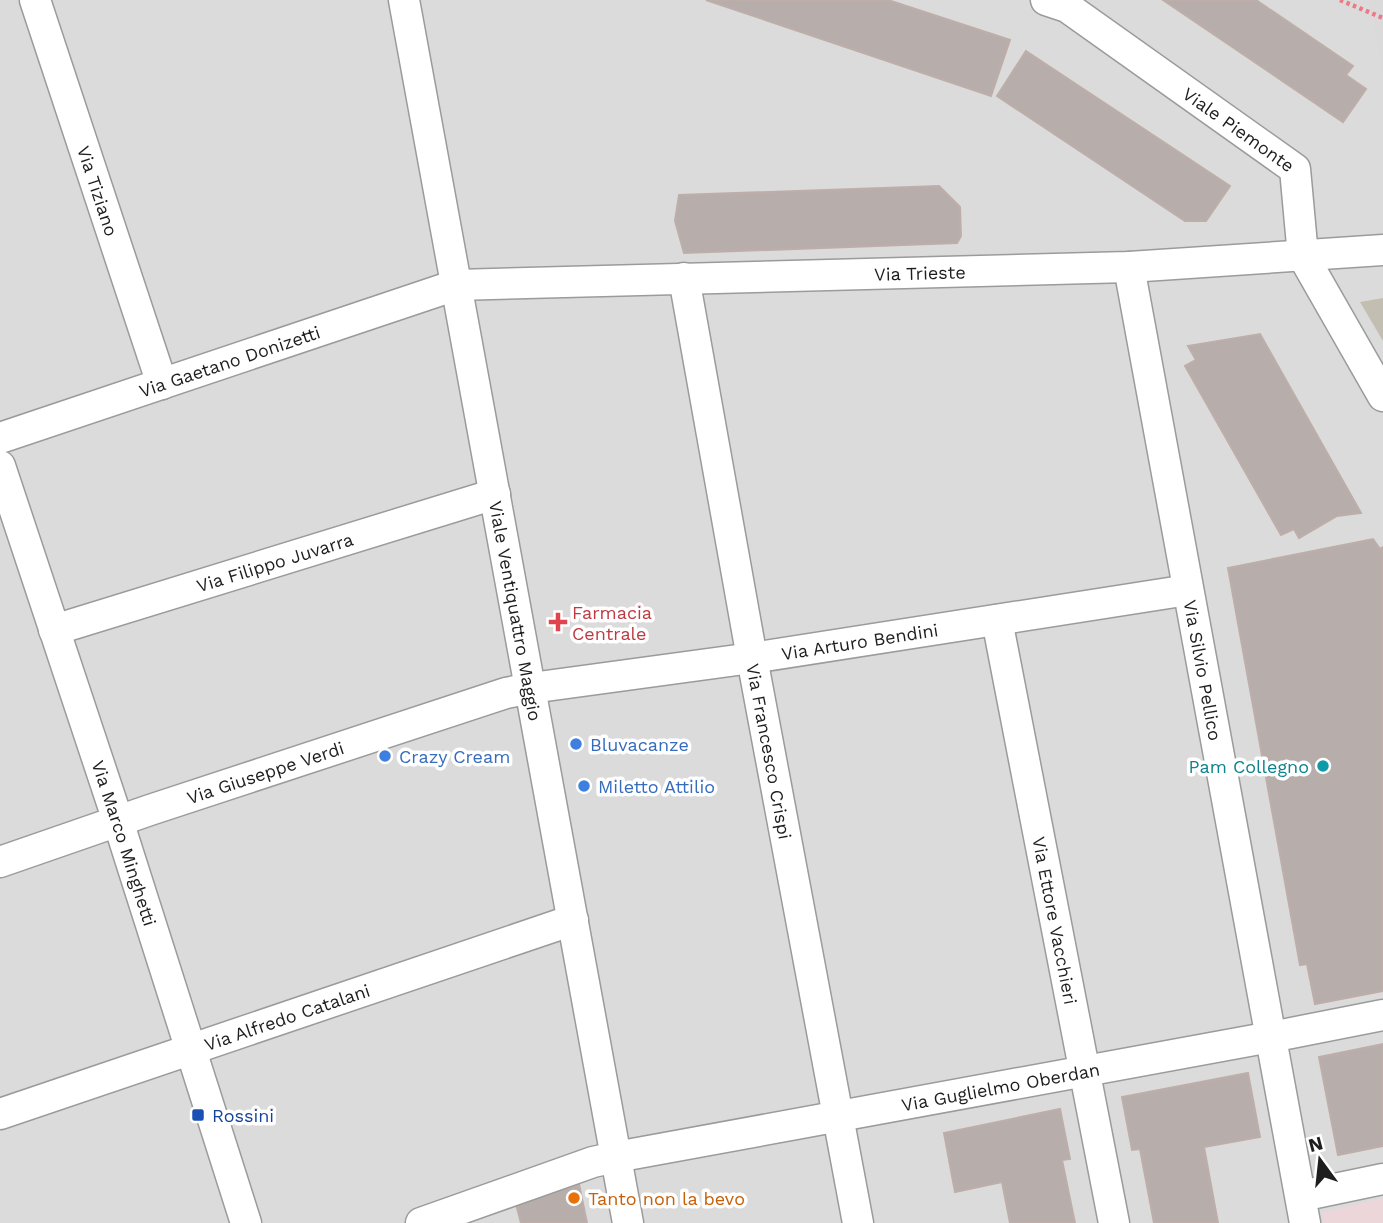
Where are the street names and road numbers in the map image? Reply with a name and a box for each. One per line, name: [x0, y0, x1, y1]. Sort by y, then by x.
street label: Viale Piemonte: [1179, 82, 1299, 176]
street label: Via Tiziano: [73, 143, 123, 239]
street label: Via Trieste: [874, 261, 966, 284]
street label: Via Gaetano Donizetti: [136, 321, 323, 401]
street label: Viale Ventiquattro Maggio: [485, 499, 546, 722]
street label: Via Filippo Juvarra: [194, 528, 356, 596]
street label: Via Silvio Pellico: [1180, 598, 1226, 742]
street label: Via Arturo Bendini: [780, 619, 940, 664]
street label: Via Francesco Crispi: [743, 662, 796, 841]
street label: Via Giuseppe Verdi: [184, 737, 346, 808]
street label: Via Marco Minghetti: [88, 757, 161, 928]
street label: Via Ettore Vacchieri: [1029, 835, 1082, 1006]
street label: Via Alfredo Catalani: [201, 979, 373, 1055]
street label: Via Guglielmo Oberdan: [900, 1058, 1101, 1115]

